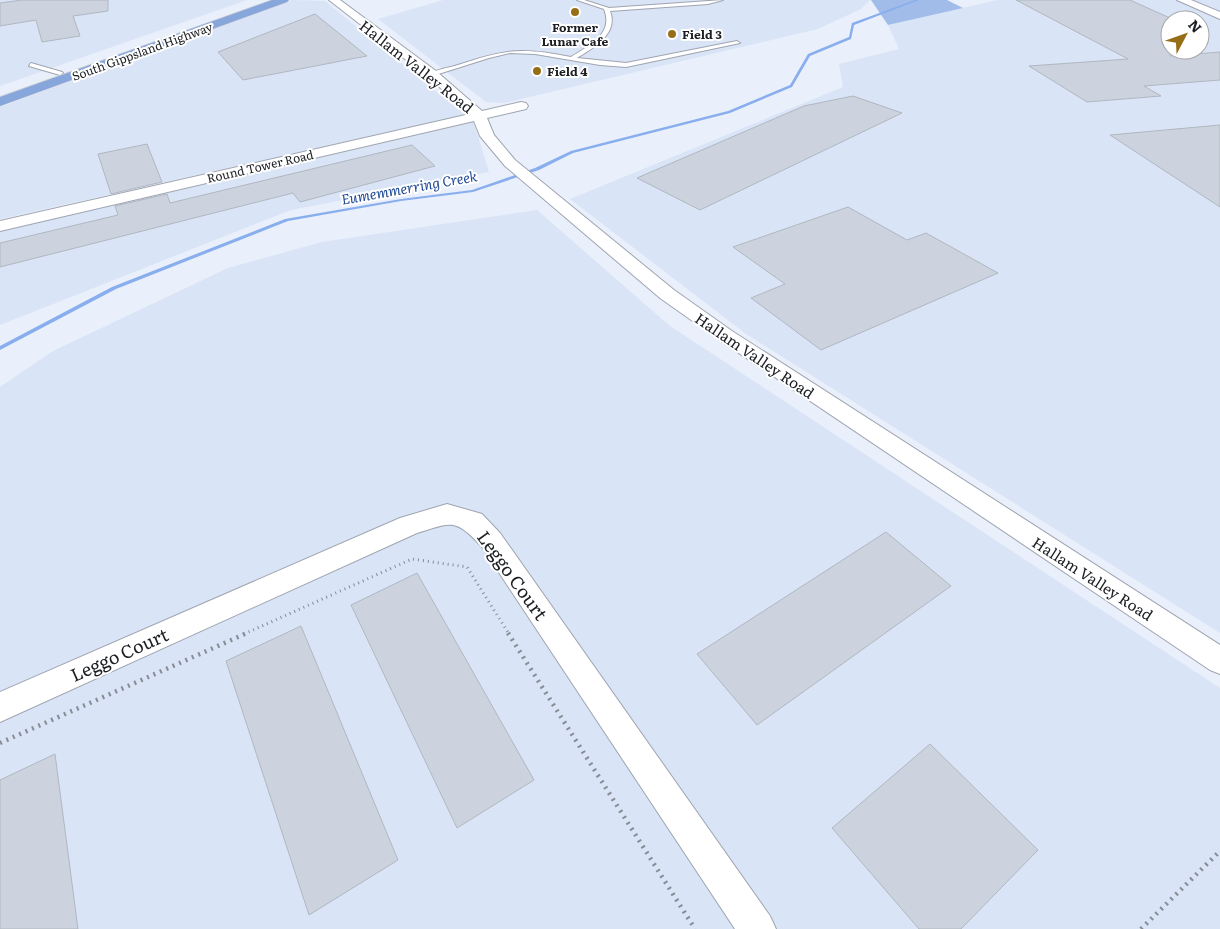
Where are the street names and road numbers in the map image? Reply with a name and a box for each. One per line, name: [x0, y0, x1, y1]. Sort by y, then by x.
street label: Hallam Valley Road: [355, 14, 479, 118]
street label: South Gippsland Highway: [69, 17, 215, 85]
street label: Round Tower Road: [205, 145, 316, 187]
street label: Hallam Valley Road: [691, 306, 819, 404]
street label: Leggo Court: [471, 525, 555, 626]
street label: Hallam Valley Road: [1028, 530, 1158, 626]
street label: Leggo Court: [66, 620, 173, 688]

